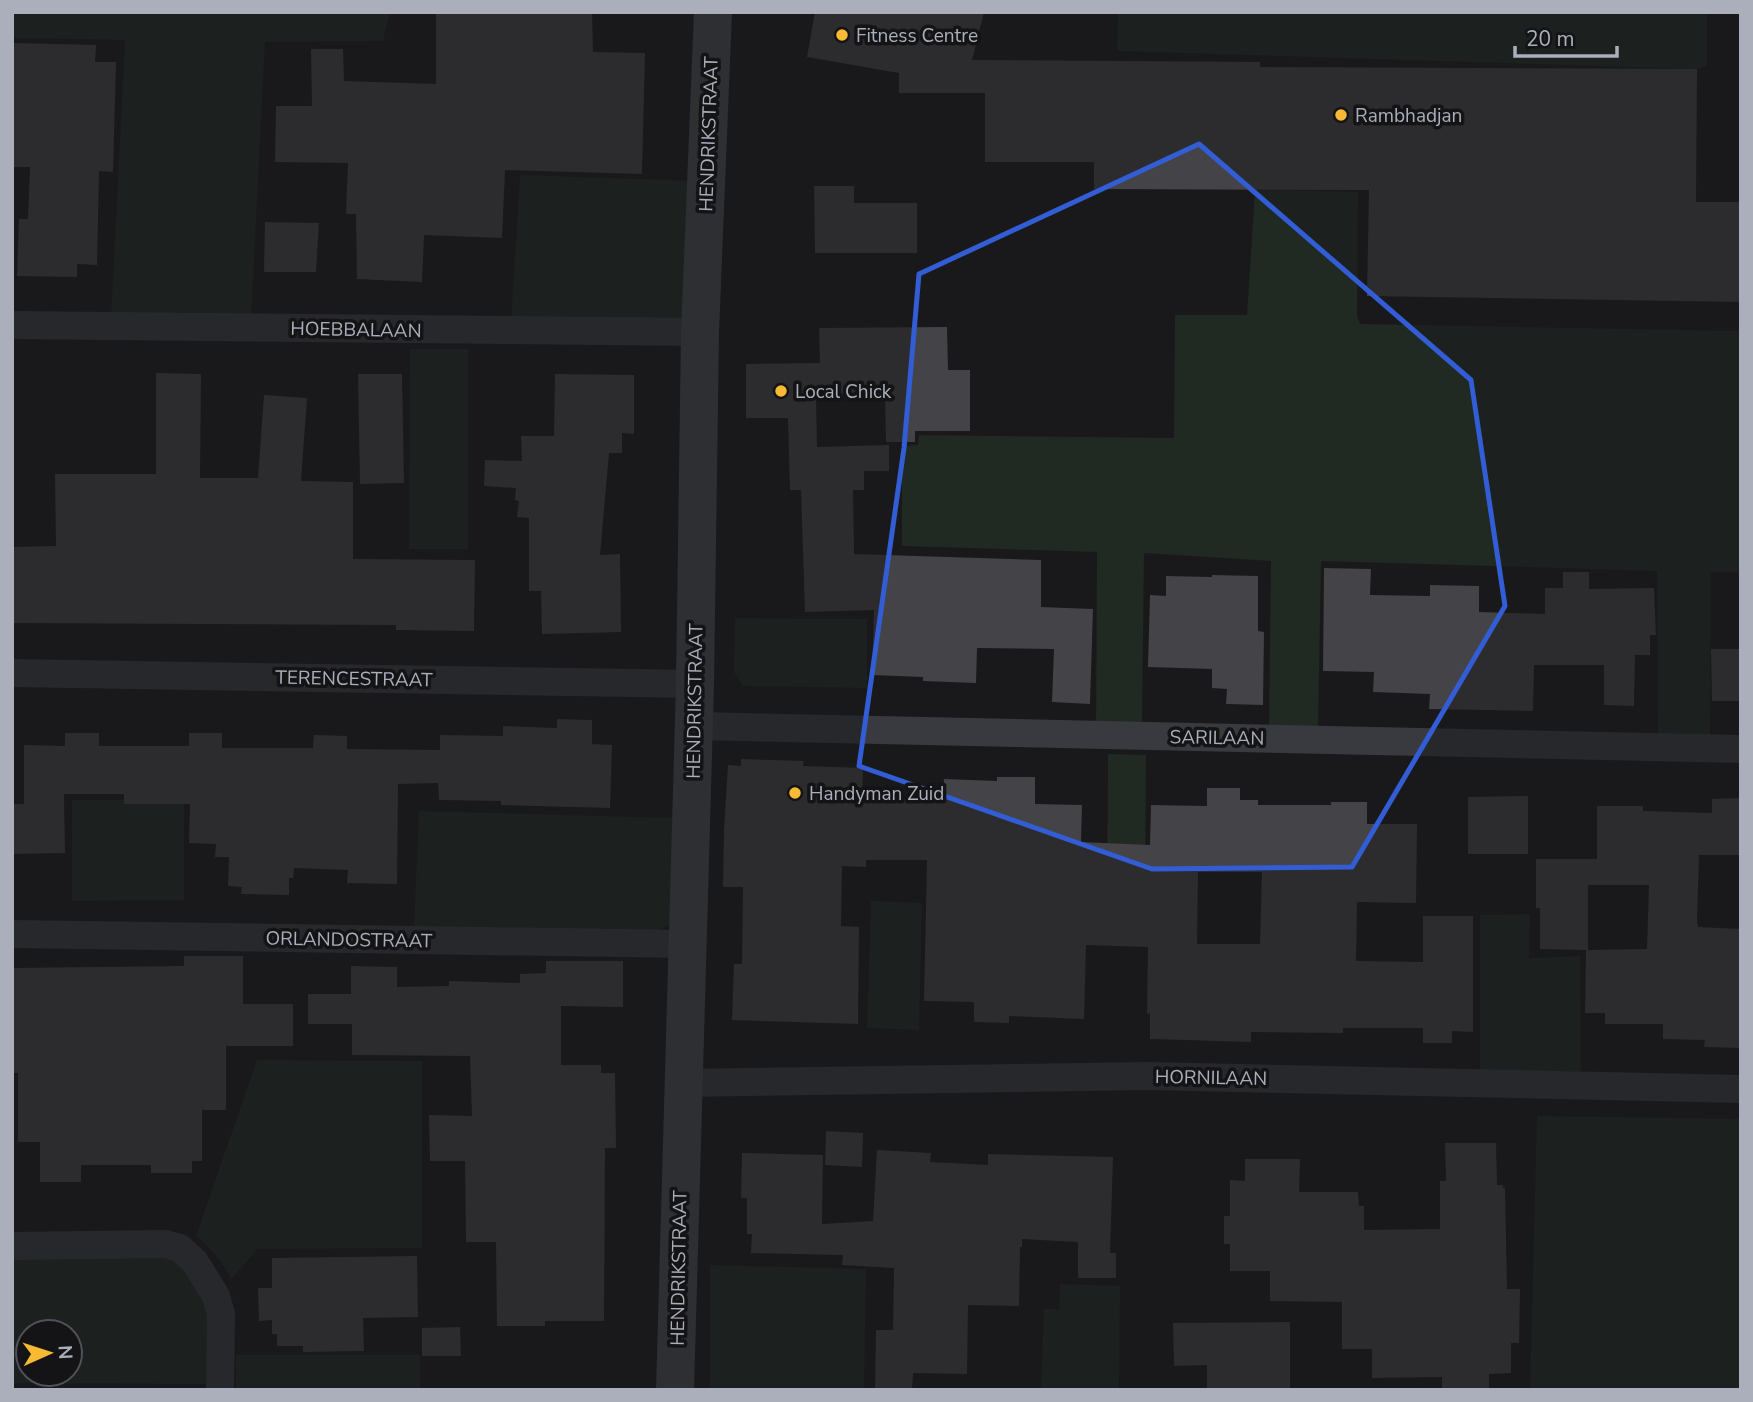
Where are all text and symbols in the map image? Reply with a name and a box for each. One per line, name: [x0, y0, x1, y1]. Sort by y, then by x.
scale bar: [1515, 14, 1616, 58]
place label: Fitness Centre: [856, 23, 978, 49]
text: 20 m: [1526, 25, 1575, 53]
marker: Fitness Centre: [834, 27, 850, 43]
street label: HENDRIKSTRAAT: [693, 55, 725, 212]
place label: Rambhadjan: [1355, 103, 1462, 129]
marker: Rambhadjan: [1333, 107, 1349, 123]
street label: HOEBBALAAN: [290, 316, 422, 344]
place label: Local Chick: [795, 379, 892, 405]
marker: Local Chick: [773, 383, 789, 399]
street label: HENDRIKSTRAAT: [681, 622, 709, 779]
street label: TERENCESTRAAT: [275, 665, 433, 693]
street label: SARILAAN: [1169, 724, 1265, 752]
place label: Handyman Zuid: [809, 781, 944, 807]
marker: Handyman Zuid: [787, 785, 803, 801]
street label: ORLANDOSTRAAT: [265, 926, 433, 954]
street label: HORNILAAN: [1155, 1064, 1267, 1092]
street label: HENDRIKSTRAAT: [665, 1189, 693, 1346]
north arrow: [14, 1318, 84, 1388]
text: N: [52, 1344, 78, 1360]

